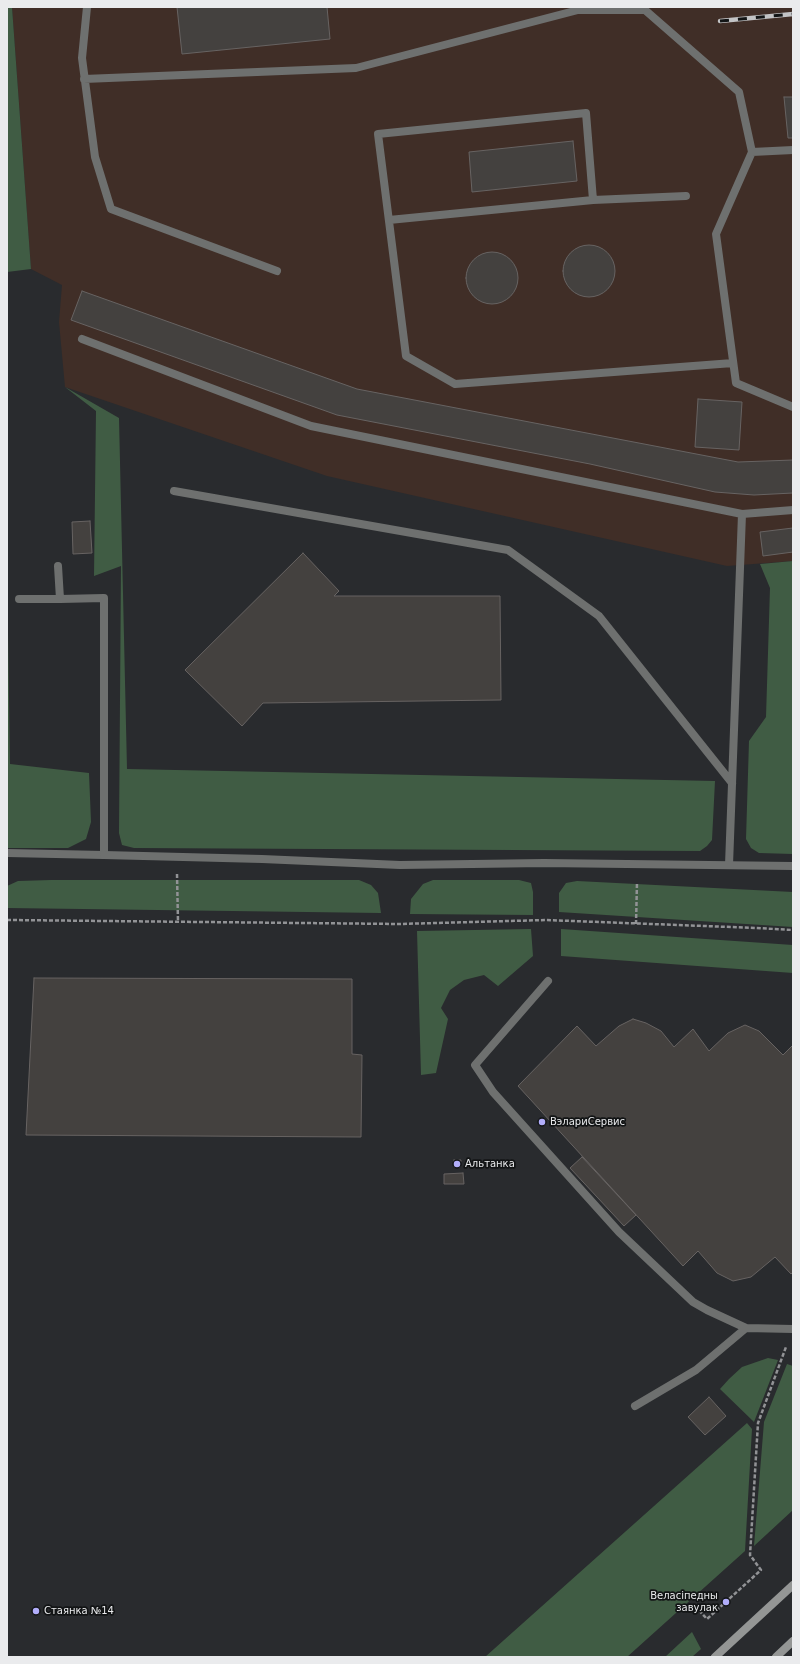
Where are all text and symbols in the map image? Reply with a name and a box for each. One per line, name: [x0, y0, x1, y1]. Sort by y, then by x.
place label: ВэлариСервис: [550, 1116, 625, 1128]
marker: ВэлариСервис: [537, 1117, 547, 1127]
place label: Альтанка: [465, 1158, 515, 1170]
marker: Альтанка: [452, 1159, 462, 1169]
place label: Веласіпедны завулак: [650, 1590, 718, 1614]
marker: Веласіпедны завулак: [721, 1597, 731, 1607]
place label: Стаянка №14: [44, 1605, 114, 1617]
marker: Стаянка №14: [31, 1606, 41, 1616]

